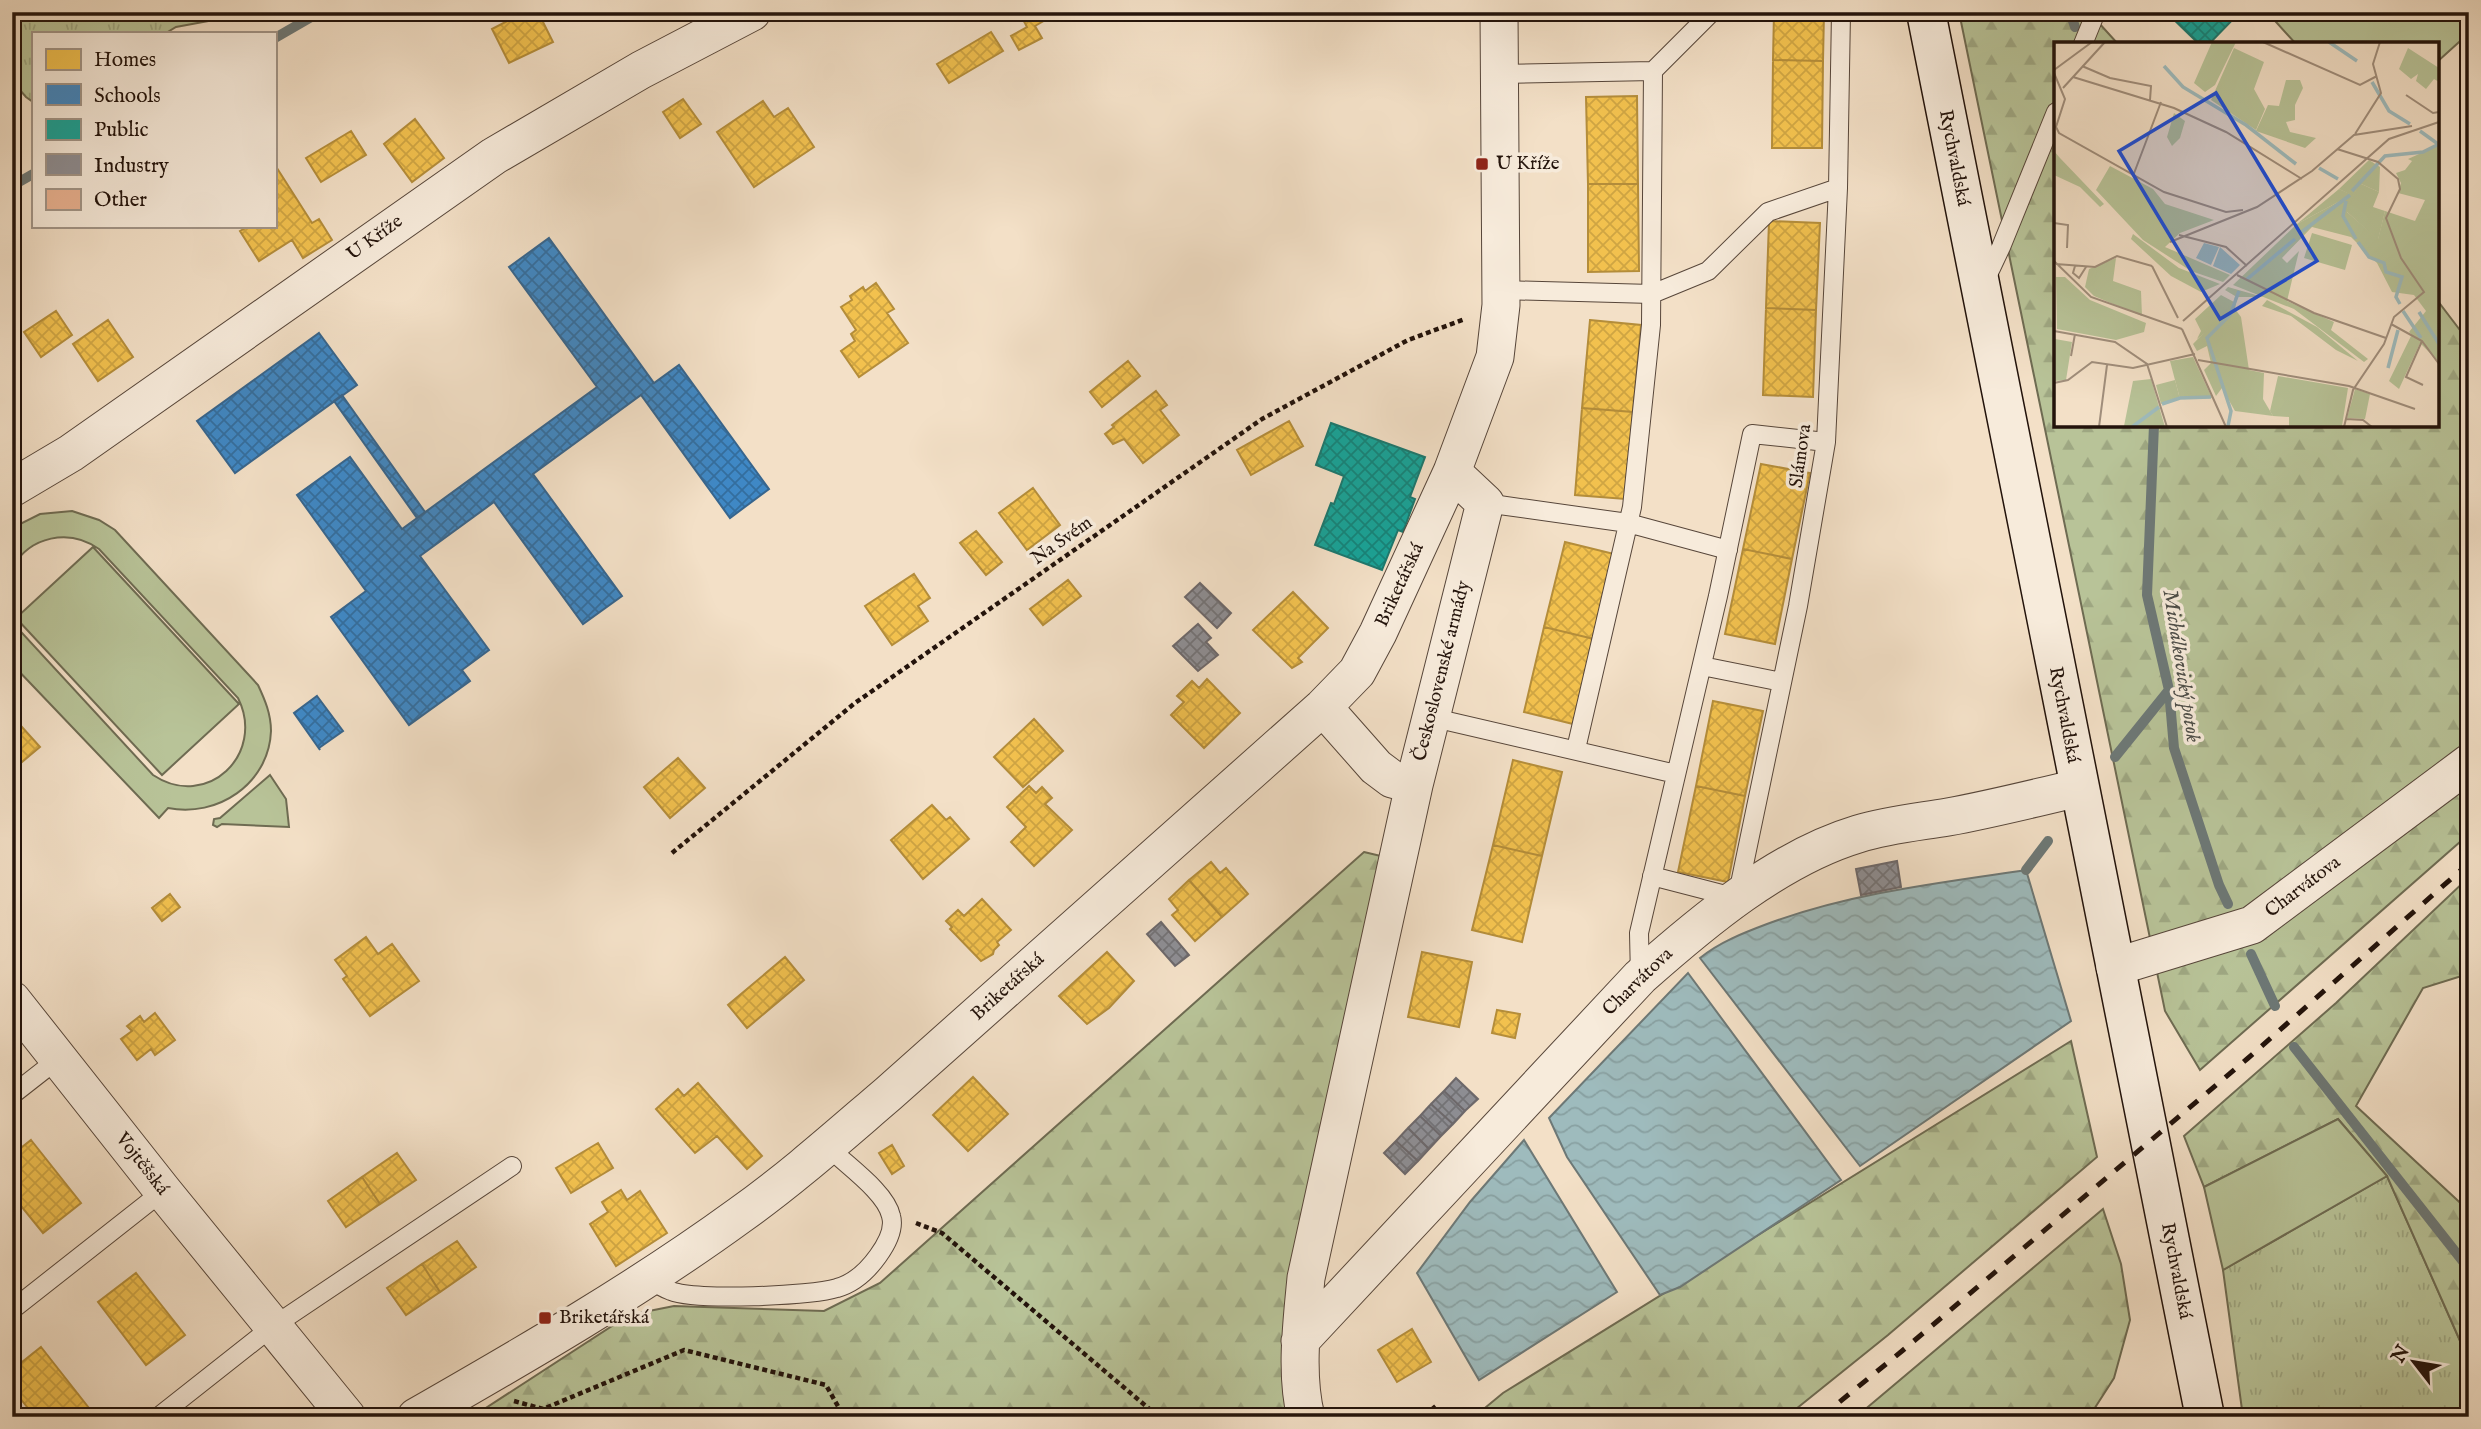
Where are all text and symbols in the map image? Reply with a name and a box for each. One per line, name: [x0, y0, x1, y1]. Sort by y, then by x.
legend: [32, 32, 276, 228]
inset map: [2054, 42, 2439, 427]
text: Homes: [94, 47, 156, 74]
text: Schools: [94, 83, 161, 110]
street label: Rychvaldská: [1933, 108, 1975, 209]
text: Public: [94, 117, 148, 144]
place label: U Kříže: [1496, 152, 1560, 176]
text: Industry: [94, 153, 170, 180]
marker: U Kříže: [1474, 156, 1490, 172]
text: Other: [94, 187, 147, 214]
street label: U Kříže: [342, 209, 408, 266]
street label: Slámova: [1785, 422, 1817, 490]
street label: Na Svém: [1027, 511, 1098, 571]
street label: Briketářská: [1370, 538, 1430, 631]
street label: Československé armády: [1407, 577, 1476, 764]
water label: Michálkovický potok: [2156, 588, 2207, 745]
street label: Rychvaldská: [2043, 665, 2085, 766]
street label: Charvátova: [2260, 850, 2346, 923]
street label: Charvátova: [1598, 942, 1679, 1021]
street label: Briketářská: [966, 947, 1050, 1026]
street label: Vojtěšská: [109, 1127, 174, 1201]
street label: Rychvaldská: [2155, 1221, 2197, 1322]
place label: Briketářská: [559, 1306, 650, 1330]
marker: Briketářská: [537, 1310, 553, 1326]
north arrow: [2380, 1328, 2450, 1398]
text: N: [2386, 1341, 2416, 1368]

